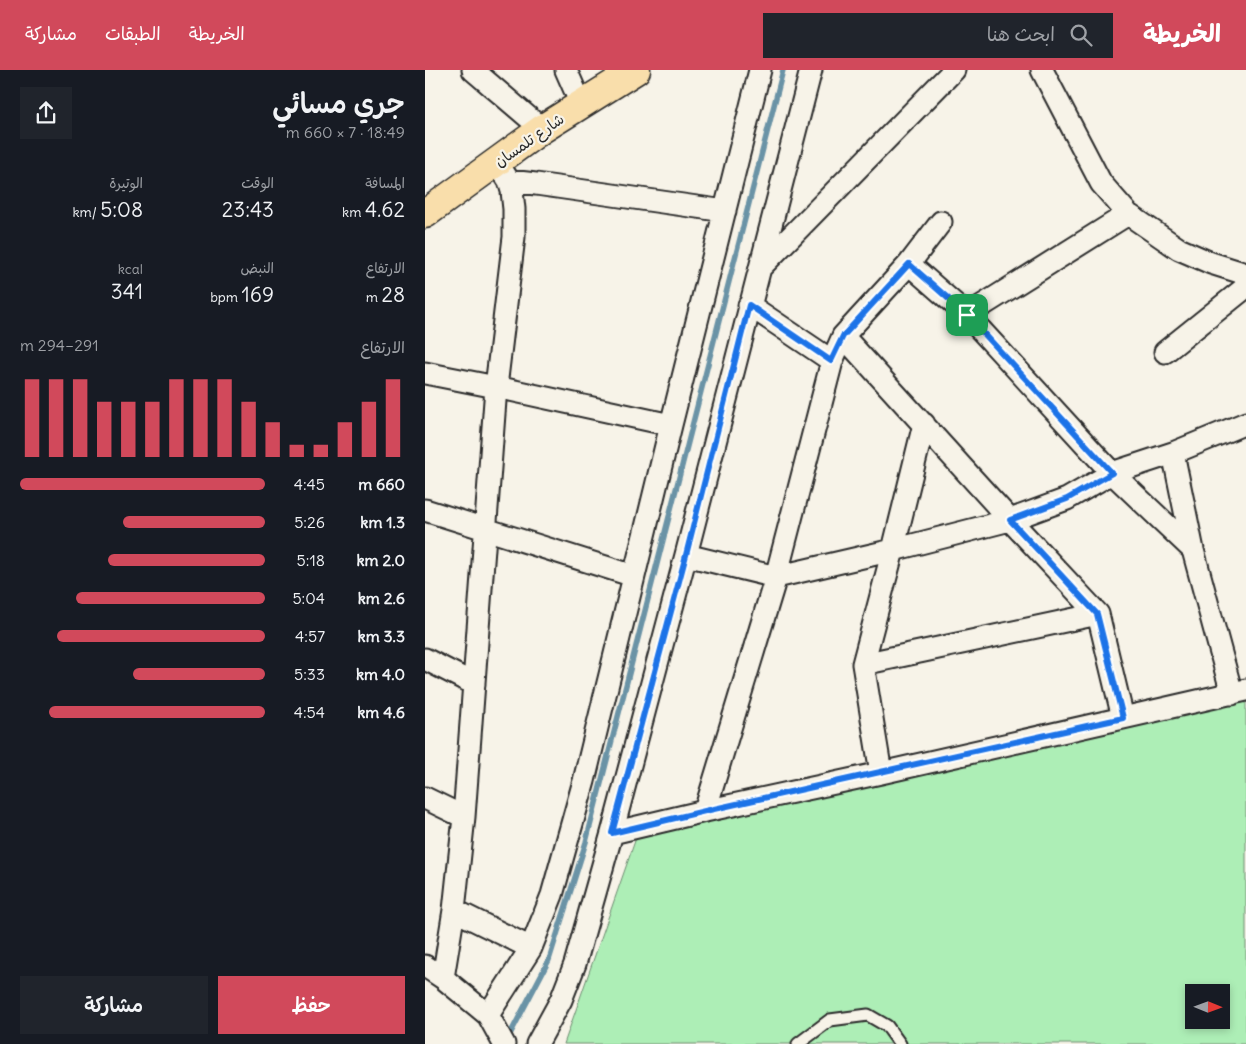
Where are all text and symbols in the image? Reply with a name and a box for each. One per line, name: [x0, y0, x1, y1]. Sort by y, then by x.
search box: [763, 13, 1113, 58]
text: الخريطة: [1143, 18, 1221, 48]
icon: search: [1067, 21, 1095, 49]
text: مشاركة: [25, 22, 77, 45]
text: الطبقات: [105, 22, 161, 45]
text: الخريطة: [189, 22, 245, 45]
text: ابحث هنا: [987, 22, 1055, 46]
text: جري مسائي: [272, 85, 405, 121]
button: share: [20, 87, 72, 139]
street label: شارع تلمسان: [491, 109, 568, 172]
text: 18:49 · 7 × 660 m: [286, 122, 405, 142]
text: الوتيرة: [109, 174, 143, 192]
text: الوقت: [241, 174, 274, 192]
text: المسافة: [365, 174, 405, 192]
text: 5:08: [100, 196, 143, 223]
text: 23:43: [222, 196, 274, 223]
text: 4.62: [365, 196, 405, 223]
text: /km: [72, 203, 100, 221]
text: km: [342, 203, 365, 221]
text: النبض: [241, 259, 274, 277]
text: الارتفاع: [366, 259, 405, 277]
text: kcal: [118, 260, 143, 278]
text: 341: [111, 278, 143, 305]
text: 169: [241, 281, 274, 308]
text: 28: [381, 281, 405, 308]
text: bpm: [210, 288, 241, 306]
text: m: [366, 288, 381, 306]
pin: [946, 294, 988, 336]
icon: arrive: [953, 301, 981, 329]
text: 291–294 m: [20, 335, 99, 355]
text: الارتفاع: [360, 337, 405, 357]
text: 4:45: [294, 474, 325, 494]
text: 660 m: [358, 474, 405, 494]
text: 5:26: [294, 512, 325, 532]
text: 1.3 km: [360, 512, 405, 532]
text: 5:18: [297, 550, 325, 570]
text: 2.0 km: [356, 550, 405, 570]
text: 5:04: [292, 588, 325, 608]
text: 2.6 km: [358, 588, 405, 608]
text: 4:57: [295, 626, 325, 646]
text: 3.3 km: [357, 626, 405, 646]
text: 5:33: [294, 664, 325, 684]
text: 4.0 km: [356, 664, 405, 684]
text: 4:54: [294, 702, 325, 722]
text: 4.6 km: [357, 702, 405, 722]
button: مشاركة: [20, 976, 208, 1034]
button: حفظ: [218, 976, 405, 1034]
north arrow: [1185, 984, 1230, 1029]
map controls: [1185, 984, 1230, 1029]

